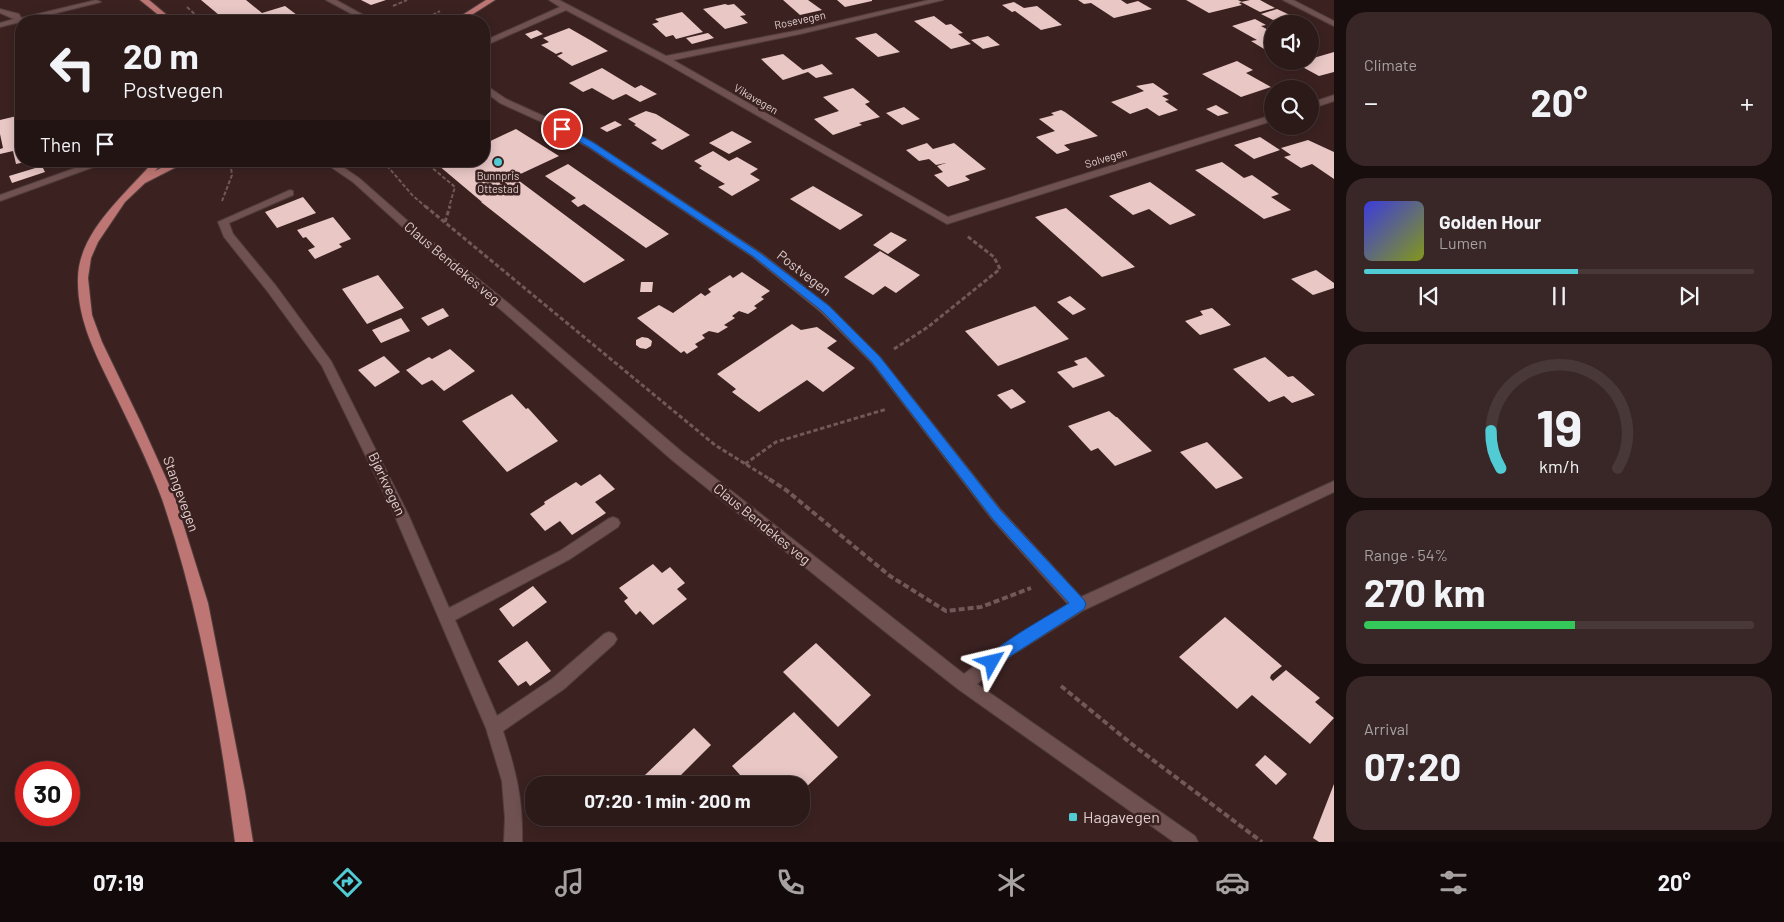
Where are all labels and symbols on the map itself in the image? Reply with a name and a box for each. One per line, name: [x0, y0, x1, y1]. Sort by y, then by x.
street label: Rosevegen: [773, 8, 827, 31]
street label: Vikavegen: [732, 81, 781, 116]
pin: [541, 108, 583, 150]
street label: Solvegen: [1083, 145, 1129, 170]
marker: Bunnpris Ottestad: [492, 156, 504, 168]
place label: Bunnpris Ottestad: [477, 169, 519, 195]
street label: Claus Bendekes veg: [401, 218, 504, 308]
street label: Postvegen: [774, 246, 835, 299]
street label: Bjørkvegen: [365, 449, 410, 518]
street label: Stangevegen: [160, 454, 203, 534]
street label: Claus Bendekes veg: [710, 479, 814, 568]
position arrow: [965, 635, 1017, 687]
speed limit sign: 30: [15, 761, 80, 826]
place label: Hagavegen: [1083, 807, 1160, 826]
marker: Hagavegen: [1067, 811, 1079, 823]

